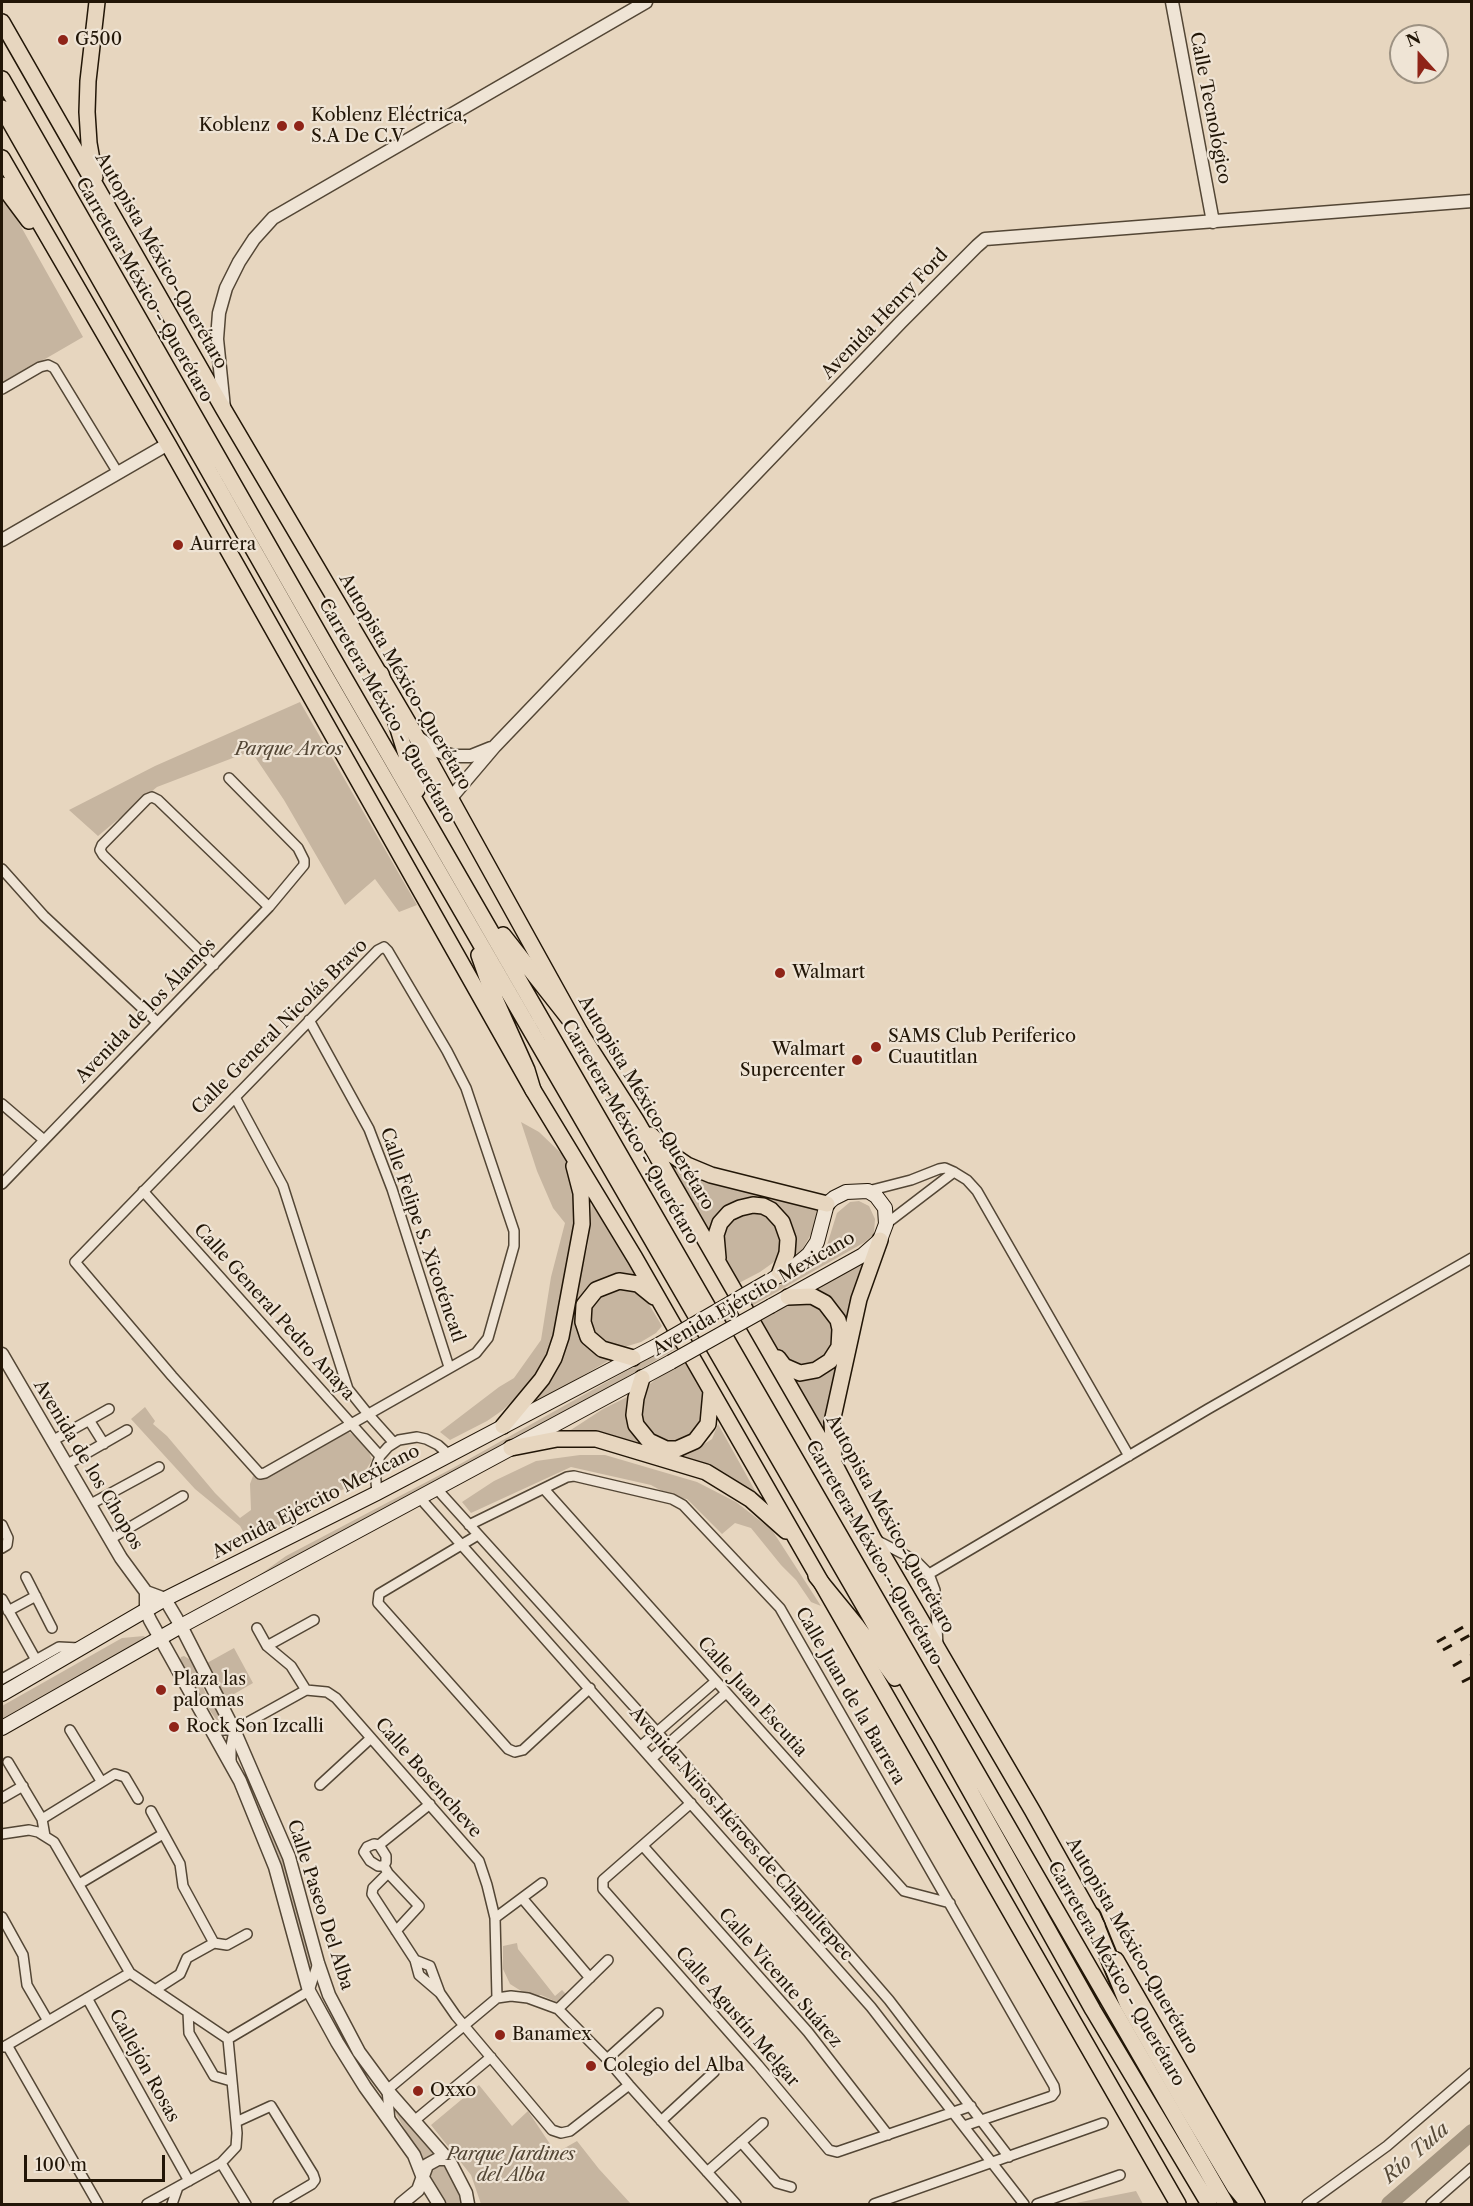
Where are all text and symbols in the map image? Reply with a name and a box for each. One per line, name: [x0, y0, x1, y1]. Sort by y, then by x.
north arrow: [1389, 24, 1449, 84]
text: N: [1403, 27, 1423, 51]
place label: G500: [75, 29, 122, 51]
street label: Calle Tecnológico: [1185, 30, 1235, 186]
marker: G500: [56, 33, 70, 47]
place label: Koblenz Eléctrica, S.A De C.V: [311, 105, 467, 148]
place label: Koblenz: [199, 115, 270, 137]
marker: Koblenz: [275, 119, 289, 133]
marker: Koblenz Eléctrica, S.A De C.V: [292, 119, 306, 133]
street label: Autopista México-Querétaro: [90, 149, 232, 373]
street label: Carretera México - Querétaro: [71, 174, 217, 406]
street label: Avenida Henry Ford: [817, 244, 953, 384]
place label: Aurrera: [190, 534, 256, 556]
marker: Aurrera: [171, 538, 185, 552]
street label: Autopista México-Querétaro: [334, 570, 476, 794]
street label: Carretera México - Querétaro: [314, 595, 460, 827]
park label: Parque Arcos: [235, 739, 343, 761]
street label: Avenida de los Álamos: [71, 934, 221, 1088]
street label: Calle General Nicolás Bravo: [188, 935, 372, 1119]
place label: Walmart: [792, 962, 865, 984]
marker: Walmart: [773, 966, 787, 980]
street label: Autopista México-Querétaro: [573, 992, 719, 1214]
street label: Carretera México - Querétaro: [557, 1016, 703, 1248]
place label: SAMS Club Periferico Cuautitlan: [888, 1026, 1076, 1068]
place label: Walmart Supercenter: [740, 1039, 845, 1082]
marker: SAMS Club Periferico Cuautitlan: [869, 1040, 883, 1054]
marker: Walmart Supercenter: [850, 1053, 864, 1067]
street label: Calle Felipe S. Xicoténcatl: [375, 1125, 469, 1345]
street label: Calle General Pedro Anaya: [189, 1219, 359, 1405]
street label: Avenida Ejército Mexicano: [649, 1227, 859, 1361]
street label: Avenida de los Chopos: [29, 1376, 147, 1554]
street label: Autopista México-Querétaro: [821, 1411, 959, 1637]
street label: Carretera México - Querétaro: [801, 1437, 947, 1669]
street label: Avenida Ejército Mexicano: [209, 1440, 423, 1564]
street label: Calle Juan de la Barrera: [790, 1603, 910, 1789]
street label: Calle Juan Escutia: [692, 1633, 812, 1761]
place label: Plaza las palomas: [173, 1669, 246, 1712]
marker: Plaza las palomas: [154, 1683, 168, 1697]
street label: Avenida Niños Héroes de Chapultepec: [625, 1702, 857, 1966]
street label: Calle Bosencheve: [370, 1714, 486, 1842]
place label: Rock Son Izcalli: [186, 1716, 324, 1738]
marker: Rock Son Izcalli: [167, 1720, 181, 1734]
street label: Calle Paseo Del Alba: [282, 1817, 358, 1993]
street label: Autopista México-Querétaro: [1061, 1834, 1203, 2058]
street label: Carretera México - Querétaro: [1043, 1858, 1189, 2090]
street label: Calle Vicente Suárez: [714, 1904, 846, 2052]
street label: Calle Agustín Melgar: [670, 1943, 804, 2091]
street label: Callejón Rosas: [104, 2006, 184, 2126]
place label: Banamex: [512, 2024, 591, 2046]
marker: Banamex: [493, 2028, 507, 2042]
place label: Colegio del Alba: [603, 2055, 744, 2077]
marker: Colegio del Alba: [584, 2059, 598, 2073]
place label: Oxxo: [430, 2080, 476, 2102]
marker: Oxxo: [411, 2084, 425, 2098]
water label: Río Tula: [1378, 2118, 1454, 2188]
scale bar: [27, 2143, 168, 2181]
park label: Parque Jardines del Alba: [447, 2144, 575, 2186]
text: 100 m: [35, 2154, 87, 2176]

